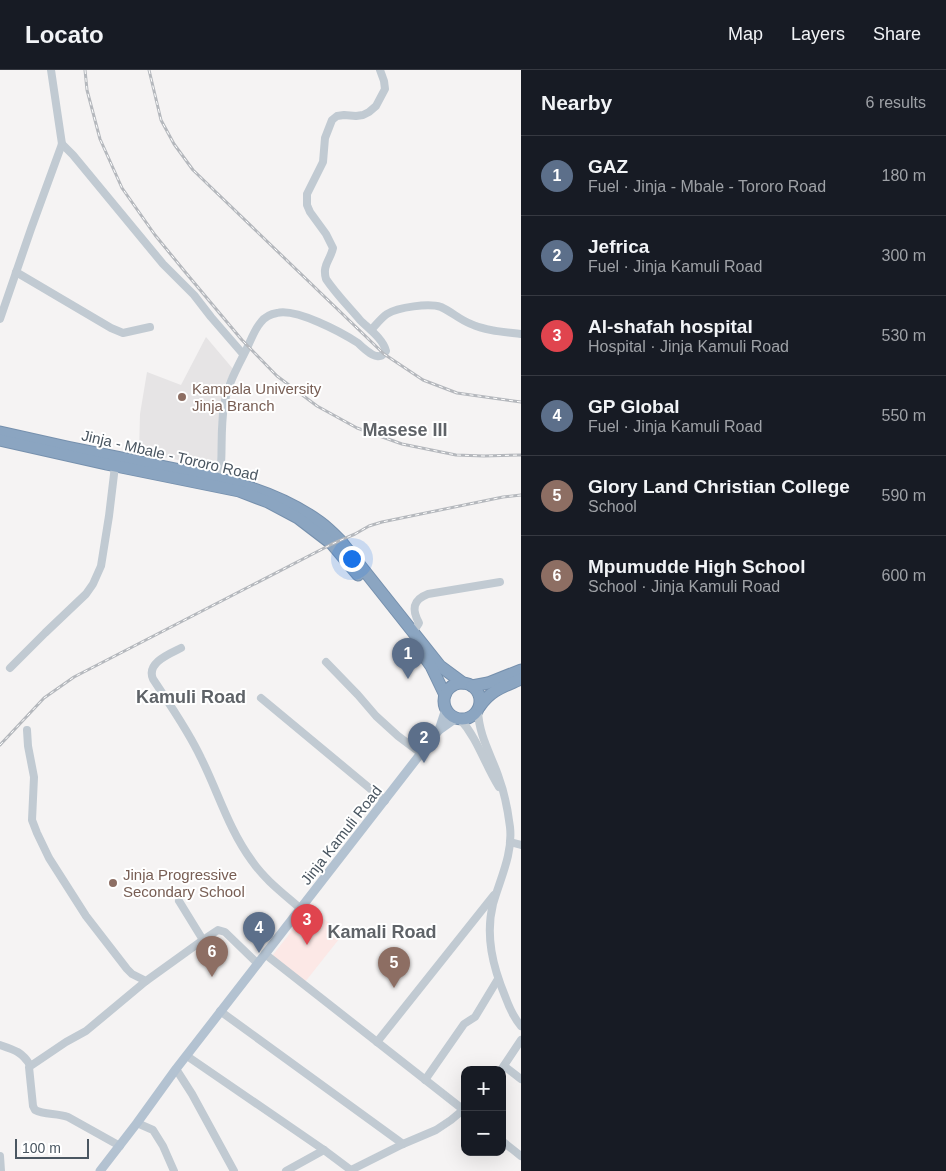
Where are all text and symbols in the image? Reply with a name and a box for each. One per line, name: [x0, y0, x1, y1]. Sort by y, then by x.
text: Locato: [25, 21, 104, 48]
text: Map: [728, 24, 763, 44]
text: Layers: [791, 24, 845, 44]
text: Share: [873, 24, 921, 44]
text: Nearby: [541, 91, 612, 114]
text: 6 results: [866, 94, 926, 111]
text: GAZ: [588, 156, 628, 177]
text: 1: [553, 167, 561, 184]
text: 180 m: [882, 167, 926, 184]
text: Fuel · Jinja - Mbale - Tororo Road: [588, 178, 826, 195]
text: Jefrica: [588, 236, 649, 257]
text: 2: [553, 247, 561, 264]
text: 300 m: [882, 247, 926, 264]
text: Fuel · Jinja Kamuli Road: [588, 258, 762, 275]
text: Al-shafah hospital: [588, 316, 753, 337]
text: 3: [553, 327, 561, 344]
text: 530 m: [882, 327, 926, 344]
text: Hospital · Jinja Kamuli Road: [588, 338, 789, 355]
place label: Kampala University Jinja Branch: [192, 380, 322, 414]
marker: Kampala University Jinja Branch: [176, 391, 188, 403]
text: GP Global: [588, 396, 680, 417]
text: 4: [553, 407, 561, 424]
text: 550 m: [882, 407, 926, 424]
text: Fuel · Jinja Kamuli Road: [588, 418, 762, 435]
district label: Masese III: [362, 420, 448, 440]
street label: Jinja - Mbale - Tororo Road: [80, 426, 260, 484]
text: Glory Land Christian College: [588, 476, 850, 497]
text: 5: [553, 487, 561, 504]
text: 590 m: [882, 487, 926, 504]
text: School: [588, 498, 637, 515]
your location: [339, 546, 365, 572]
text: Mpumudde High School: [588, 556, 805, 577]
text: 6: [553, 567, 561, 584]
text: 600 m: [882, 567, 926, 584]
text: School · Jinja Kamuli Road: [588, 578, 780, 595]
pin: 1: [392, 638, 424, 679]
district label: Kamuli Road: [136, 687, 246, 707]
pin: 2: [408, 722, 440, 763]
street label: Jinja Kamuli Road: [297, 782, 385, 888]
place label: Jinja Progressive Secondary School: [123, 866, 245, 900]
marker: Jinja Progressive Secondary School: [107, 877, 119, 889]
pin: 3: [291, 904, 323, 945]
pin: 4: [243, 912, 275, 953]
district label: Kamali Road: [327, 922, 437, 942]
pin: 6: [196, 936, 228, 977]
pin: 5: [378, 947, 410, 988]
map controls: [461, 1066, 506, 1156]
button: +: [461, 1066, 506, 1111]
button: −: [461, 1111, 506, 1156]
scale bar: [15, 1136, 89, 1159]
text: 100 m: [22, 1140, 61, 1156]

